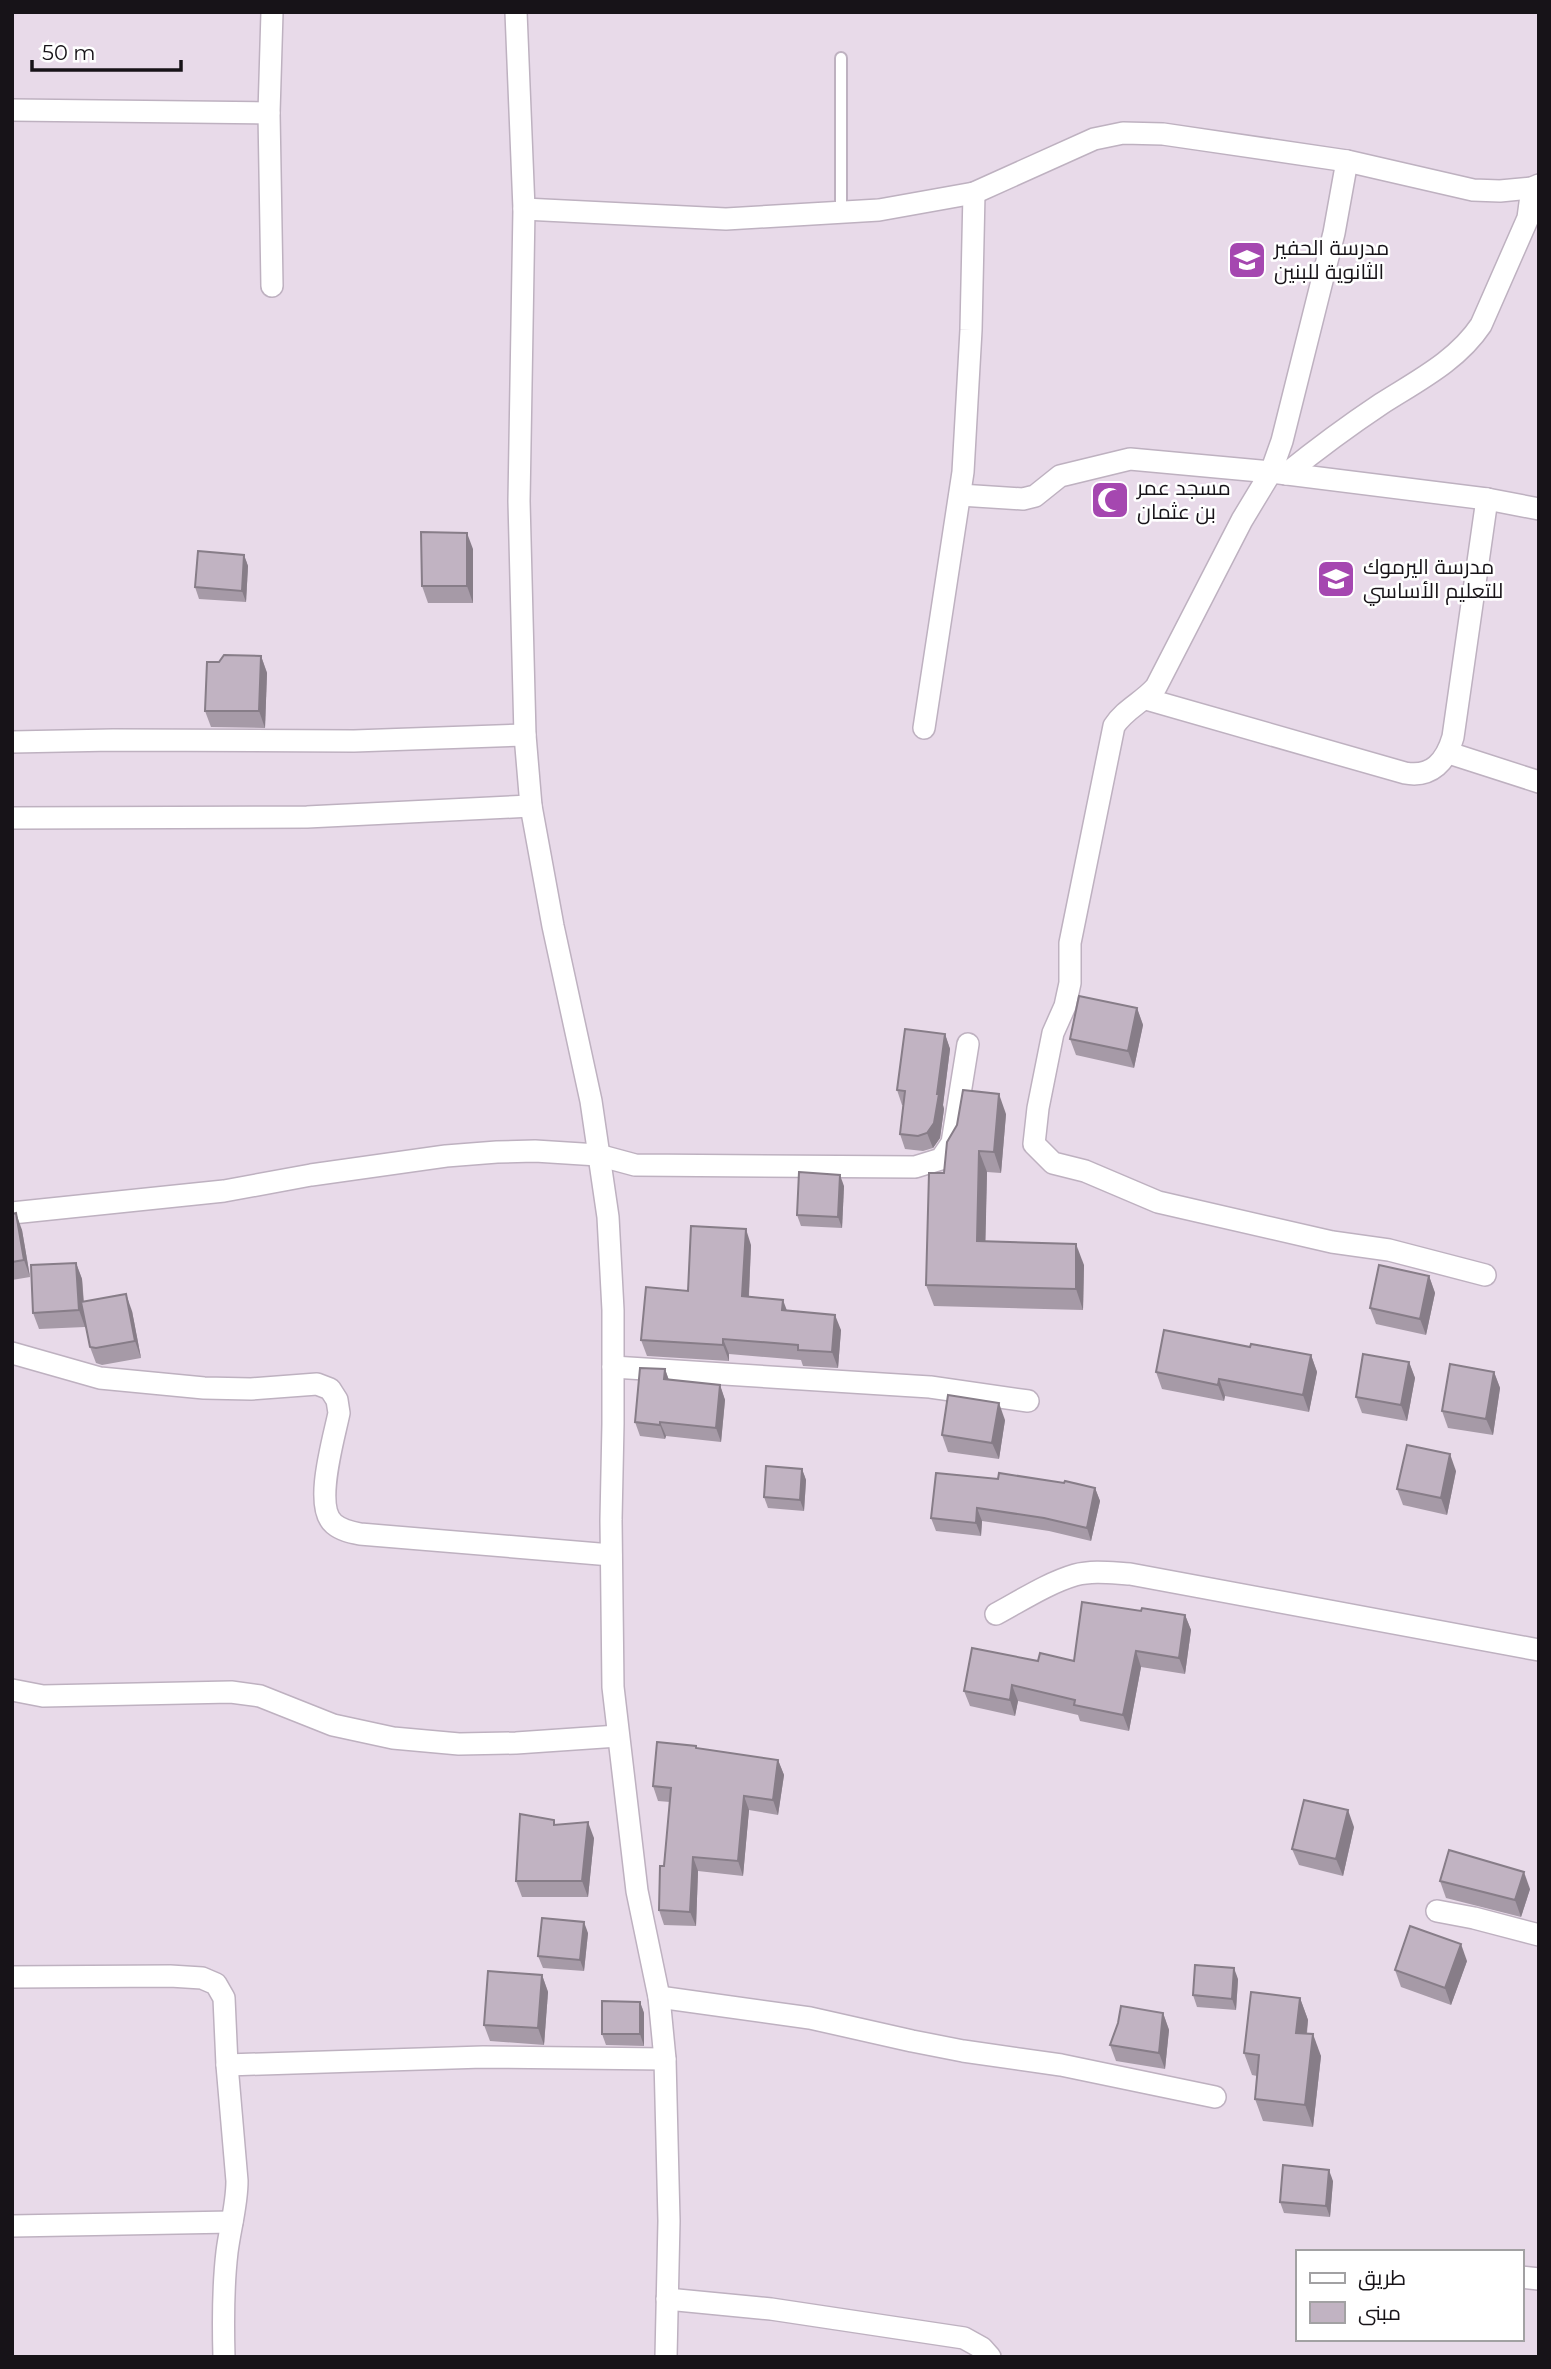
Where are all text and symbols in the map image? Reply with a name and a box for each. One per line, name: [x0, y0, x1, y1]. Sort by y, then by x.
scale bar: [32, 28, 180, 72]
text: 50 m: [42, 40, 96, 65]
place label: مدرسة الحفير الثانوية للبنين: [1273, 235, 1389, 285]
school or university icon: مدرسة الحفير الثانوية للبنين: [1226, 239, 1268, 281]
place label: مسجد عمر بن عثمان: [1136, 475, 1231, 525]
mosque icon: مسجد عمر بن عثمان: [1089, 479, 1131, 521]
place label: مدرسة اليرموك للتعليم الأساسي: [1363, 554, 1503, 606]
school or university icon: مدرسة اليرموك للتعليم الأساسي: [1315, 558, 1357, 600]
legend: [1296, 2250, 1523, 2341]
text: طريق: [1358, 2265, 1406, 2291]
text: مبنى: [1358, 2300, 1401, 2326]

